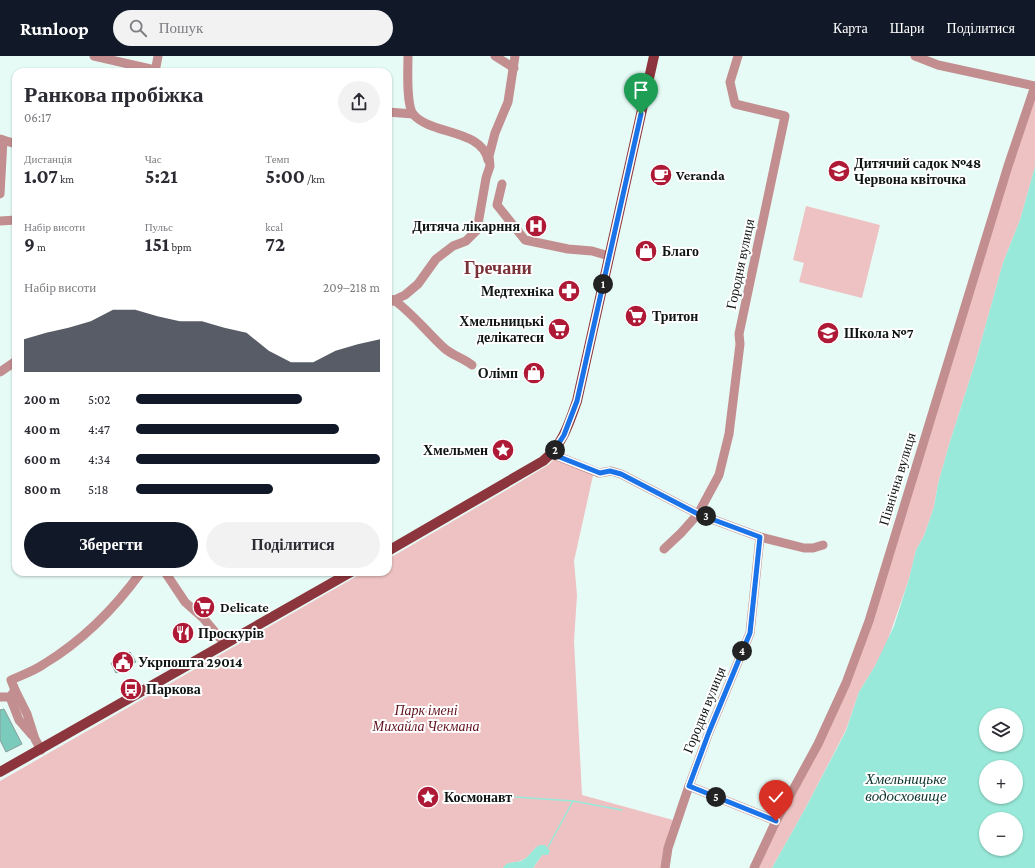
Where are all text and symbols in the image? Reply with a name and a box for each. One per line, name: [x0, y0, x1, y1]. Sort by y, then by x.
search box: [113, 10, 393, 46]
icon: search: [127, 17, 149, 39]
text: Runloop: [20, 18, 89, 39]
text: Пошук: [159, 20, 203, 36]
text: Карта: [833, 20, 868, 36]
text: Шари: [890, 20, 925, 36]
text: Поділитися: [947, 20, 1015, 36]
pin: [624, 73, 658, 114]
icon: arrive: [630, 79, 652, 101]
button: share: [338, 81, 380, 123]
text: Ранкова пробіжка: [24, 82, 203, 107]
text: 06:17: [24, 110, 51, 125]
text: Дистанція: [24, 153, 72, 165]
text: Час: [145, 153, 162, 165]
text: Темп: [265, 153, 289, 165]
place label: Дитячий садок №48 Червона квіточка: [854, 155, 981, 187]
school or university icon: Дитячий садок №48 Червона квіточка: [826, 158, 852, 184]
cafe icon: Veranda: [648, 162, 674, 188]
text: 1.07: [24, 165, 58, 187]
text: 5:21: [145, 165, 178, 187]
text: 5:00: [265, 165, 305, 187]
place label: Veranda: [675, 167, 725, 183]
text: km: [58, 173, 74, 185]
text: /km: [305, 173, 325, 185]
hospital icon: Дитяча лікарння: [523, 213, 549, 239]
street label: Городня вулиця: [723, 217, 758, 311]
place label: Дитяча лікарння: [412, 218, 520, 234]
text: Набір висоти: [24, 221, 85, 233]
text: Пульс: [145, 221, 173, 233]
text: kcal: [265, 221, 283, 233]
text: 9: [24, 233, 35, 255]
text: 151: [145, 233, 169, 255]
text: 72: [265, 233, 285, 255]
shop icon: Благо: [633, 238, 659, 264]
text: m: [35, 241, 46, 253]
text: bpm: [169, 241, 192, 253]
place label: Благо: [662, 243, 699, 259]
district label: Гречани: [464, 258, 532, 278]
pin: 1: [593, 274, 613, 294]
pharmacy icon: Медтехнiка: [556, 278, 582, 304]
text: 1: [601, 278, 605, 290]
text: Набір висоти: [24, 280, 96, 295]
text: 209–218 m: [323, 280, 380, 295]
place label: Медтехнiка: [481, 283, 554, 299]
supermarket icon: Тритон: [623, 303, 649, 329]
place label: Тритон: [652, 308, 698, 324]
place label: Хмельницькі делікатеси: [459, 313, 544, 345]
supermarket icon: Хмельницькі делікатеси: [546, 316, 572, 342]
school or university icon: Школа №7: [815, 320, 841, 346]
place label: Школа №7: [844, 325, 914, 341]
shop icon: Олімп: [521, 360, 547, 386]
place label: Олімп: [478, 365, 518, 381]
text: 200 m: [24, 392, 60, 407]
text: 5:02: [88, 392, 111, 407]
text: 400 m: [24, 422, 60, 437]
text: 4:47: [88, 422, 110, 437]
street label: Північна вулиця: [875, 430, 919, 527]
place icon: Хмельмен: [490, 437, 516, 463]
pin: 2: [545, 440, 565, 460]
place label: Хмельмен: [423, 442, 488, 458]
text: 2: [552, 444, 558, 456]
text: 600 m: [24, 452, 60, 467]
text: 4:34: [88, 452, 110, 467]
text: 800 m: [24, 482, 61, 497]
text: 5:18: [88, 482, 108, 497]
pin: 3: [696, 506, 716, 526]
text: 3: [703, 510, 709, 522]
button: Зберегти: [24, 522, 198, 568]
button: Поділитися: [206, 522, 380, 568]
supermarket icon: Delicate: [191, 594, 217, 620]
place label: Delicate: [220, 599, 269, 615]
restaurant icon: Проскурів: [170, 620, 196, 646]
place label: Проскурів: [198, 625, 264, 641]
pin: 4: [732, 641, 752, 661]
text: 4: [739, 645, 745, 657]
public building icon: Укрпошта 29014: [110, 649, 136, 675]
place label: Укрпошта 29014: [138, 654, 243, 670]
street label: Городня вулиця: [679, 664, 729, 756]
bus stop icon: Паркова: [118, 676, 144, 702]
place label: Паркова: [146, 681, 201, 697]
park label: Парк імені Михайла Чекмана: [372, 702, 479, 734]
map controls: [979, 708, 1023, 856]
button: layers: [979, 708, 1023, 752]
button: +: [979, 760, 1023, 804]
water label: Хмельницьке водосховище: [865, 771, 947, 804]
pin: [759, 780, 793, 821]
place icon: Космонавт: [415, 784, 441, 810]
icon: check: [765, 786, 787, 808]
pin: 5: [706, 787, 726, 807]
place label: Космонавт: [444, 789, 512, 805]
text: 5: [713, 791, 719, 803]
button: −: [979, 812, 1023, 856]

